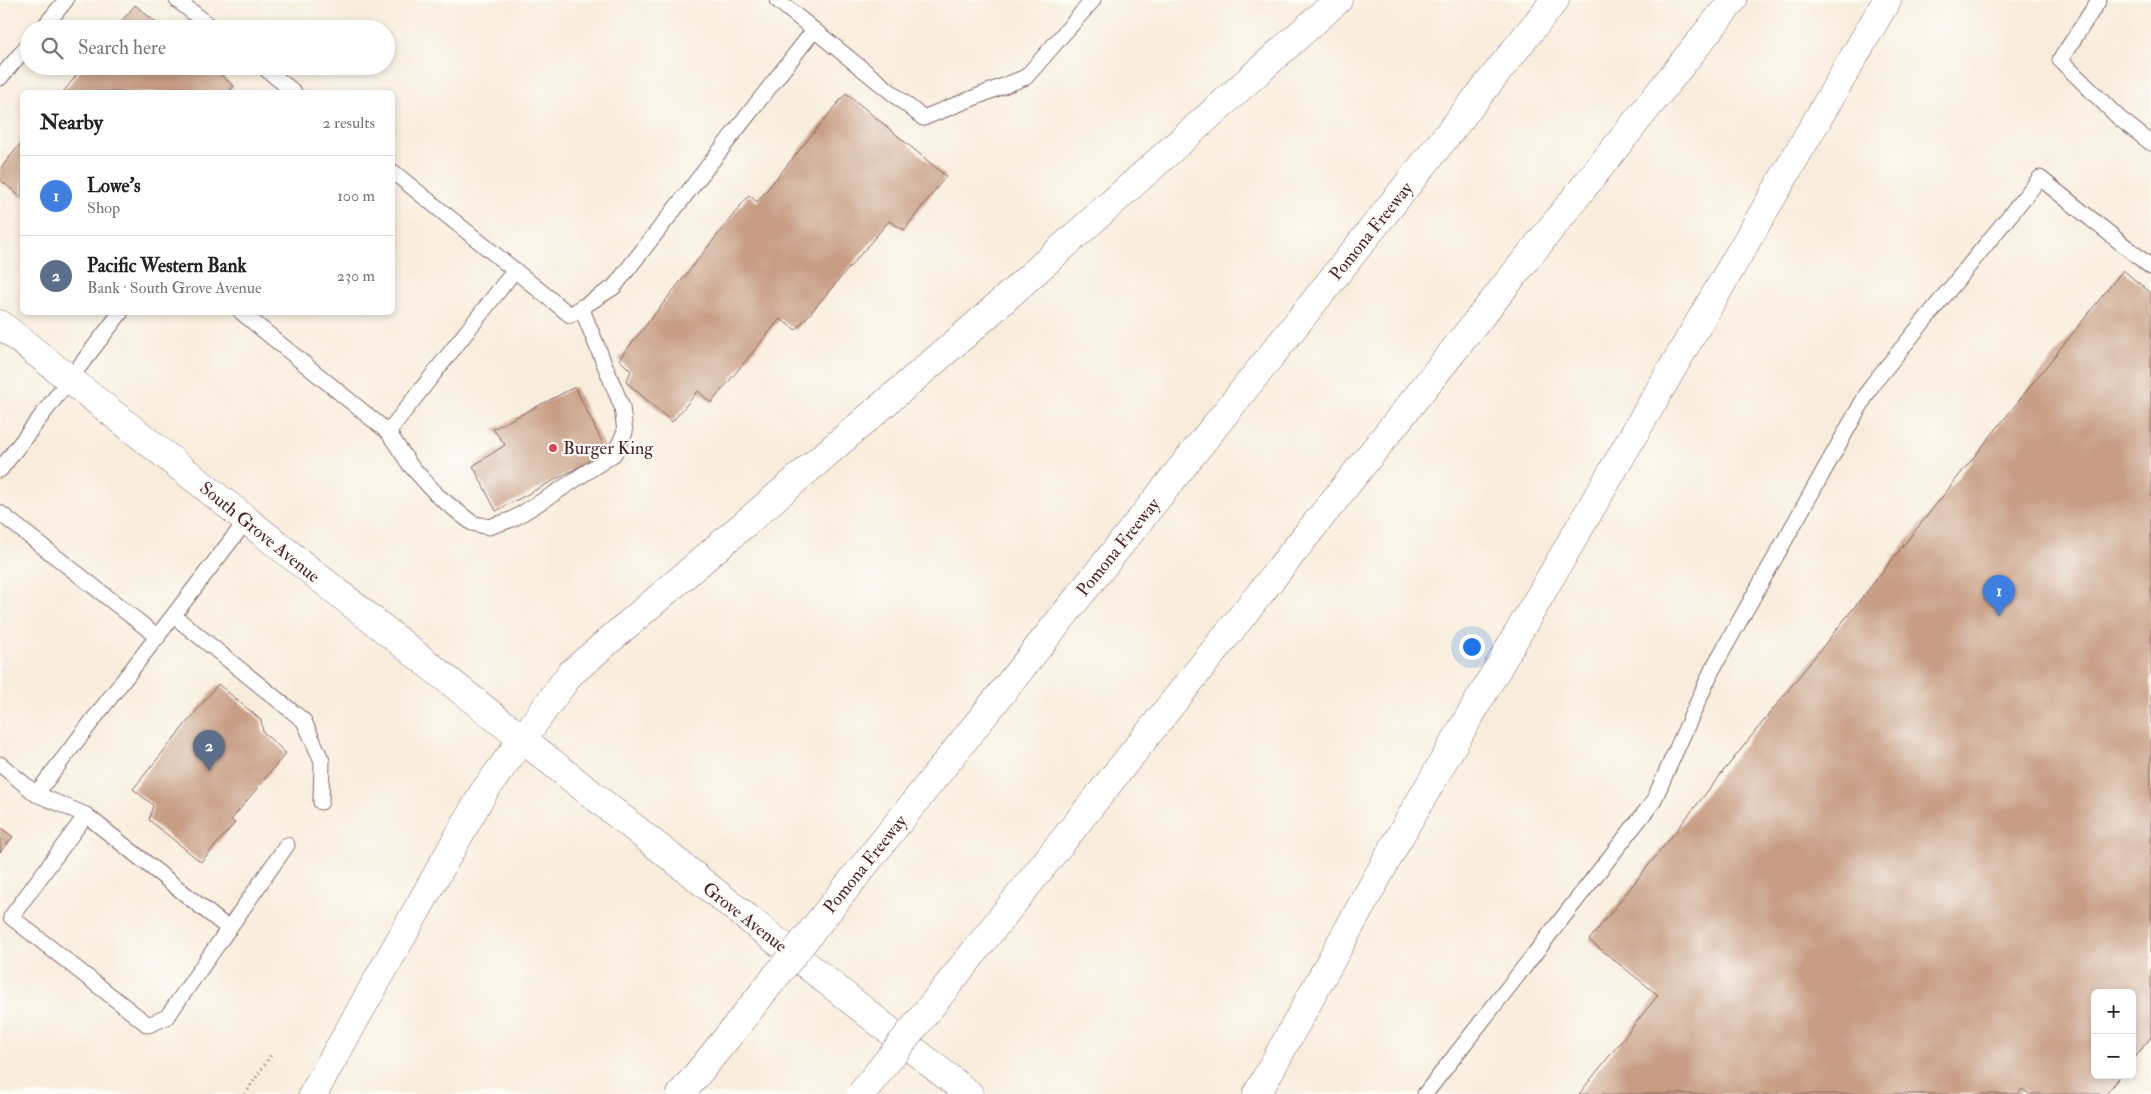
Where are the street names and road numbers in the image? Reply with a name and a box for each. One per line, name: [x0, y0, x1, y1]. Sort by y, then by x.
street label: Pomona Freeway: [1325, 176, 1419, 285]
street label: South Grove Avenue: [195, 477, 325, 588]
street label: Pomona Freeway: [1072, 492, 1166, 601]
street label: Pomona Freeway: [819, 809, 913, 918]
street label: Grove Avenue: [698, 877, 792, 958]

